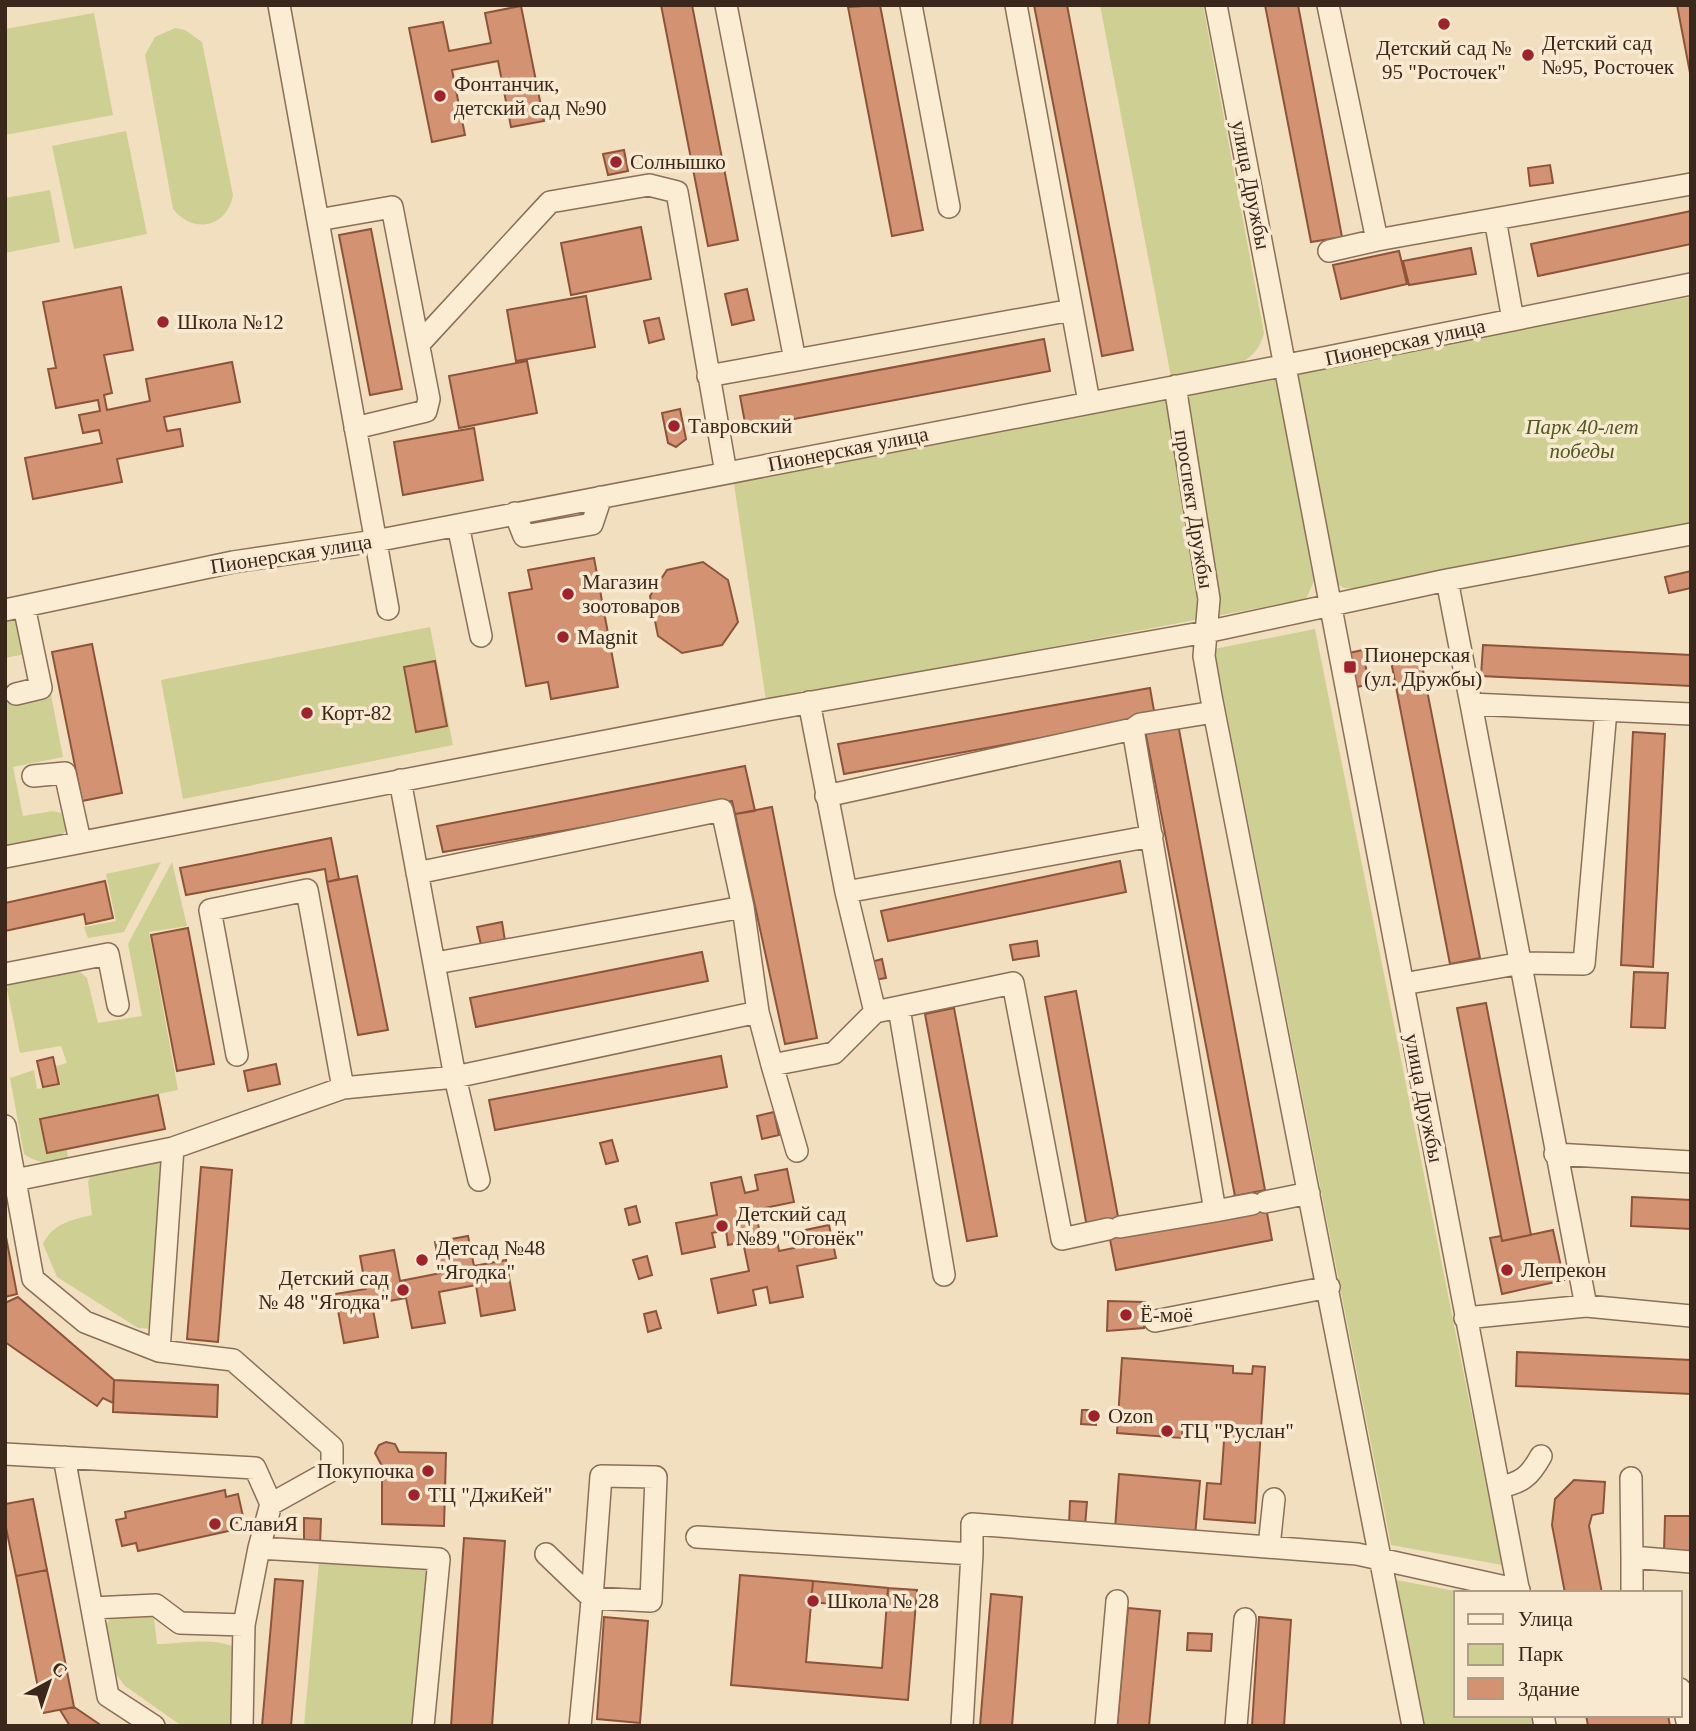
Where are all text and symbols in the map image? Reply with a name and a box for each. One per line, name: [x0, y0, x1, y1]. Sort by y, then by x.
marker: Детский сад № 95 "Росточек": [1436, 16, 1452, 32]
place label: Детский сад №95, Росточек: [1542, 31, 1675, 79]
place label: Детский сад № 95 "Росточек": [1376, 36, 1512, 84]
marker: Детский сад №95, Росточек: [1520, 47, 1536, 63]
place label: Фонтанчик, детский сад №90: [454, 72, 607, 120]
marker: Фонтанчик, детский сад №90: [432, 88, 448, 104]
street label: улица Дружбы: [1227, 118, 1275, 252]
place label: Солнышко: [630, 150, 726, 174]
marker: Солнышко: [608, 154, 624, 170]
place label: Школа №12: [177, 310, 284, 334]
street label: Пионерская улица: [1323, 313, 1488, 371]
marker: Школа №12: [155, 314, 171, 330]
place label: Тавровский: [688, 414, 792, 438]
park label: Парк 40-лет победы: [1524, 415, 1639, 463]
marker: Тавровский: [666, 418, 682, 434]
street label: Пионерская улица: [766, 422, 931, 476]
street label: проспект Дружбы: [1170, 428, 1218, 590]
street label: Пионерская улица: [208, 529, 374, 579]
place label: Магазин зоотоваров: [582, 570, 680, 618]
marker: Магазин зоотоваров: [560, 586, 576, 602]
place label: Magnit: [577, 625, 638, 649]
marker: Magnit: [555, 629, 571, 645]
place label: Пионерская (ул. Дружбы): [1364, 643, 1482, 691]
marker: Пионерская (ул. Дружбы): [1342, 659, 1358, 675]
place label: Корт-82: [321, 701, 392, 725]
marker: Корт-82: [299, 705, 315, 721]
street label: улица Дружбы: [1400, 1031, 1448, 1165]
place label: Детский сад №89 "Огонёк": [736, 1202, 864, 1250]
marker: Детский сад №89 "Огонёк": [714, 1218, 730, 1234]
place label: Детсад №48 "Ягодка": [436, 1236, 545, 1284]
marker: Детсад №48 "Ягодка": [414, 1252, 430, 1268]
place label: Лепрекон: [1521, 1258, 1606, 1282]
marker: Лепрекон: [1499, 1262, 1515, 1278]
place label: Детский сад № 48 "Ягодка": [258, 1266, 389, 1314]
marker: Детский сад № 48 "Ягодка": [395, 1282, 411, 1298]
place label: Ё-моё: [1140, 1303, 1193, 1327]
marker: Ё-моё: [1118, 1307, 1134, 1323]
place label: Ozon: [1108, 1404, 1154, 1428]
marker: Ozon: [1086, 1408, 1102, 1424]
place label: ТЦ "Руслан": [1181, 1419, 1294, 1443]
marker: ТЦ "Руслан": [1159, 1423, 1175, 1439]
place label: Покупочка: [317, 1459, 415, 1483]
marker: Покупочка: [420, 1463, 436, 1479]
place label: ТЦ "ДжиКей": [428, 1483, 552, 1507]
marker: ТЦ "ДжиКей": [406, 1487, 422, 1503]
place label: СлавиЯ: [229, 1512, 298, 1536]
marker: СлавиЯ: [207, 1516, 223, 1532]
place label: Школа № 28: [827, 1589, 939, 1613]
legend: [1454, 1591, 1682, 1717]
marker: Школа № 28: [805, 1593, 821, 1609]
text: Улица: [1518, 1607, 1573, 1631]
text: Парк: [1518, 1642, 1564, 1666]
north arrow: [14, 1647, 84, 1717]
text: С: [48, 1657, 72, 1682]
text: Здание: [1518, 1677, 1580, 1701]

